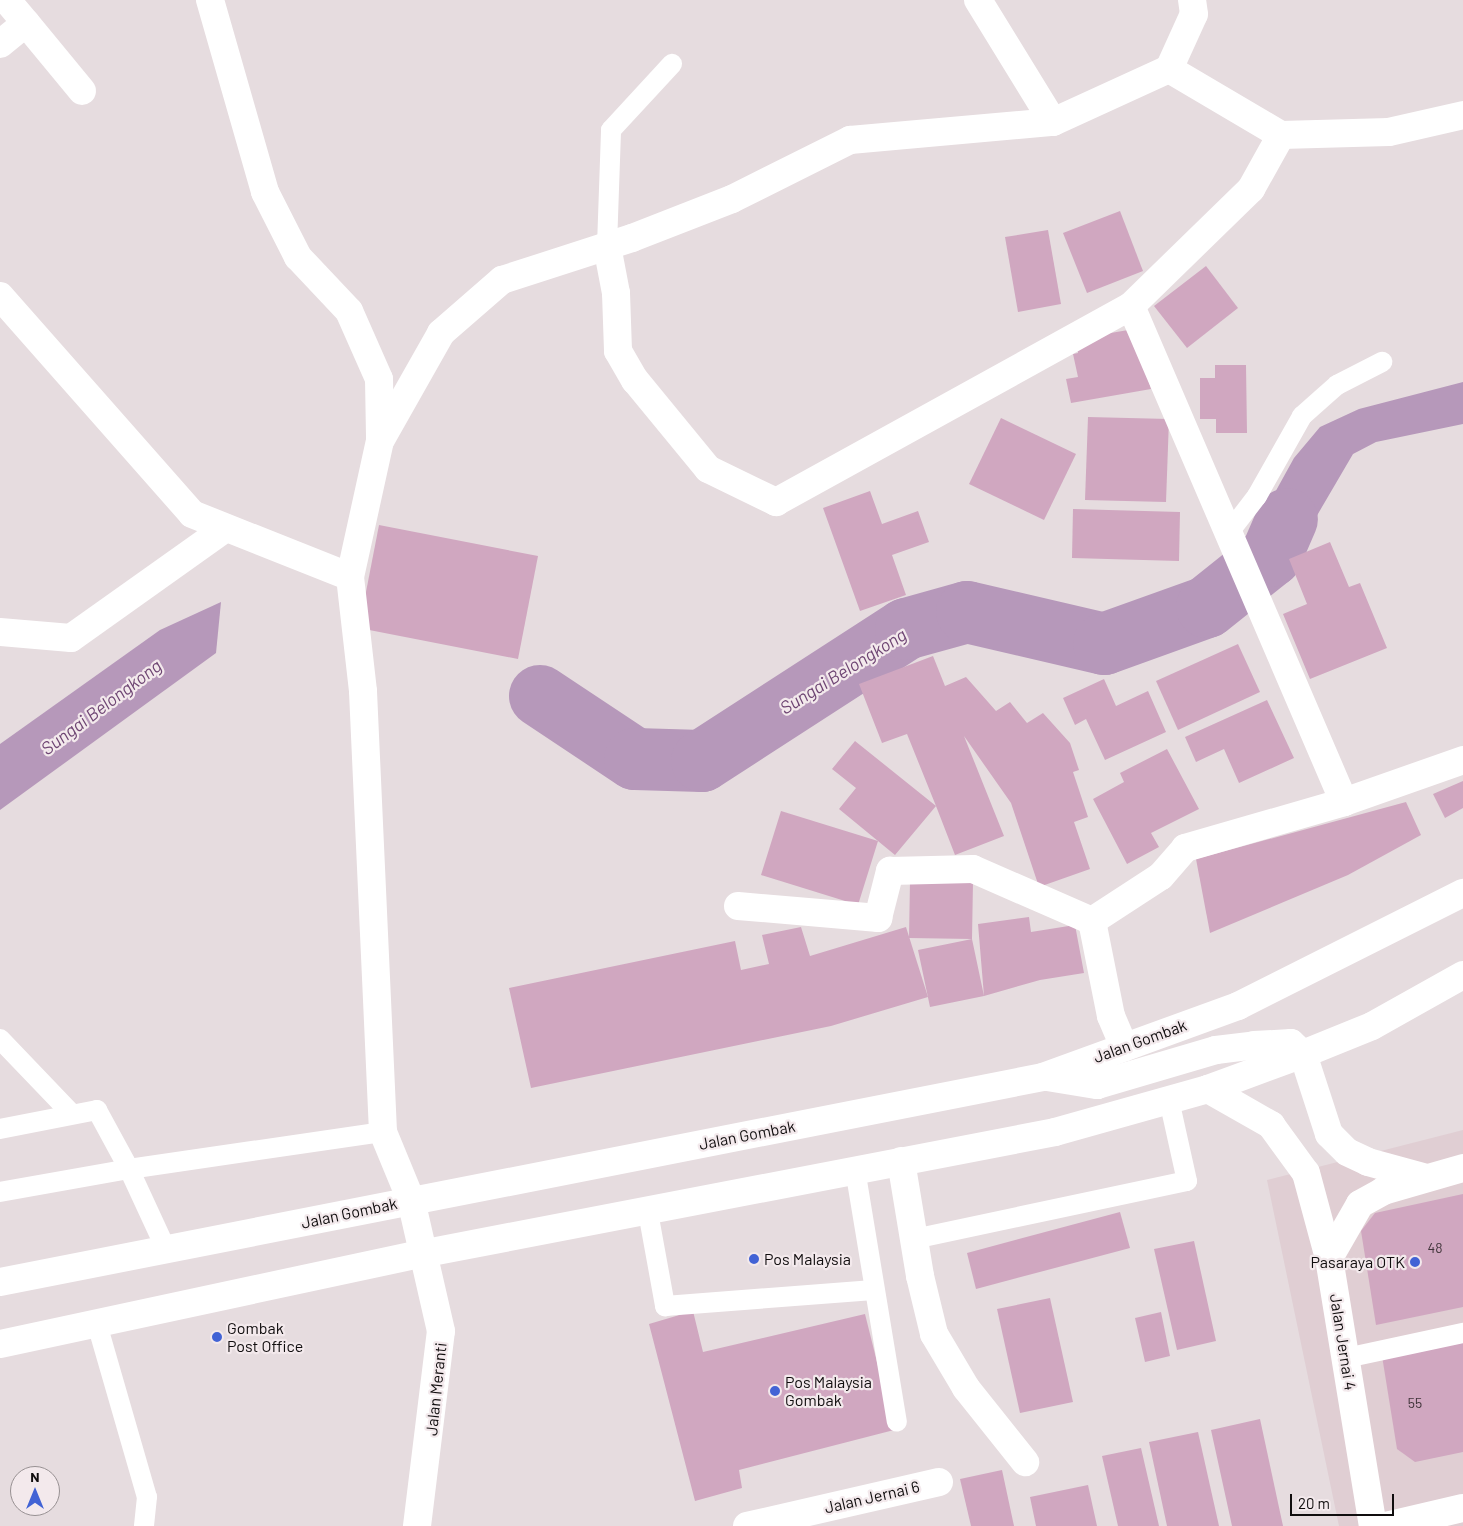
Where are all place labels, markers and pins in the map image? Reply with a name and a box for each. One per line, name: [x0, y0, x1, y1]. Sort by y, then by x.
place label: Pos Malaysia: [764, 1249, 851, 1269]
place label: Pasaraya OTK: [1310, 1252, 1405, 1272]
marker: Pos Malaysia: [748, 1253, 760, 1265]
marker: Pasaraya OTK: [1409, 1256, 1421, 1268]
place label: Gombak Post Office: [227, 1318, 303, 1356]
marker: Gombak Post Office: [211, 1331, 223, 1343]
place label: Pos Malaysia Gombak: [785, 1372, 872, 1410]
marker: Pos Malaysia Gombak: [769, 1385, 781, 1397]

